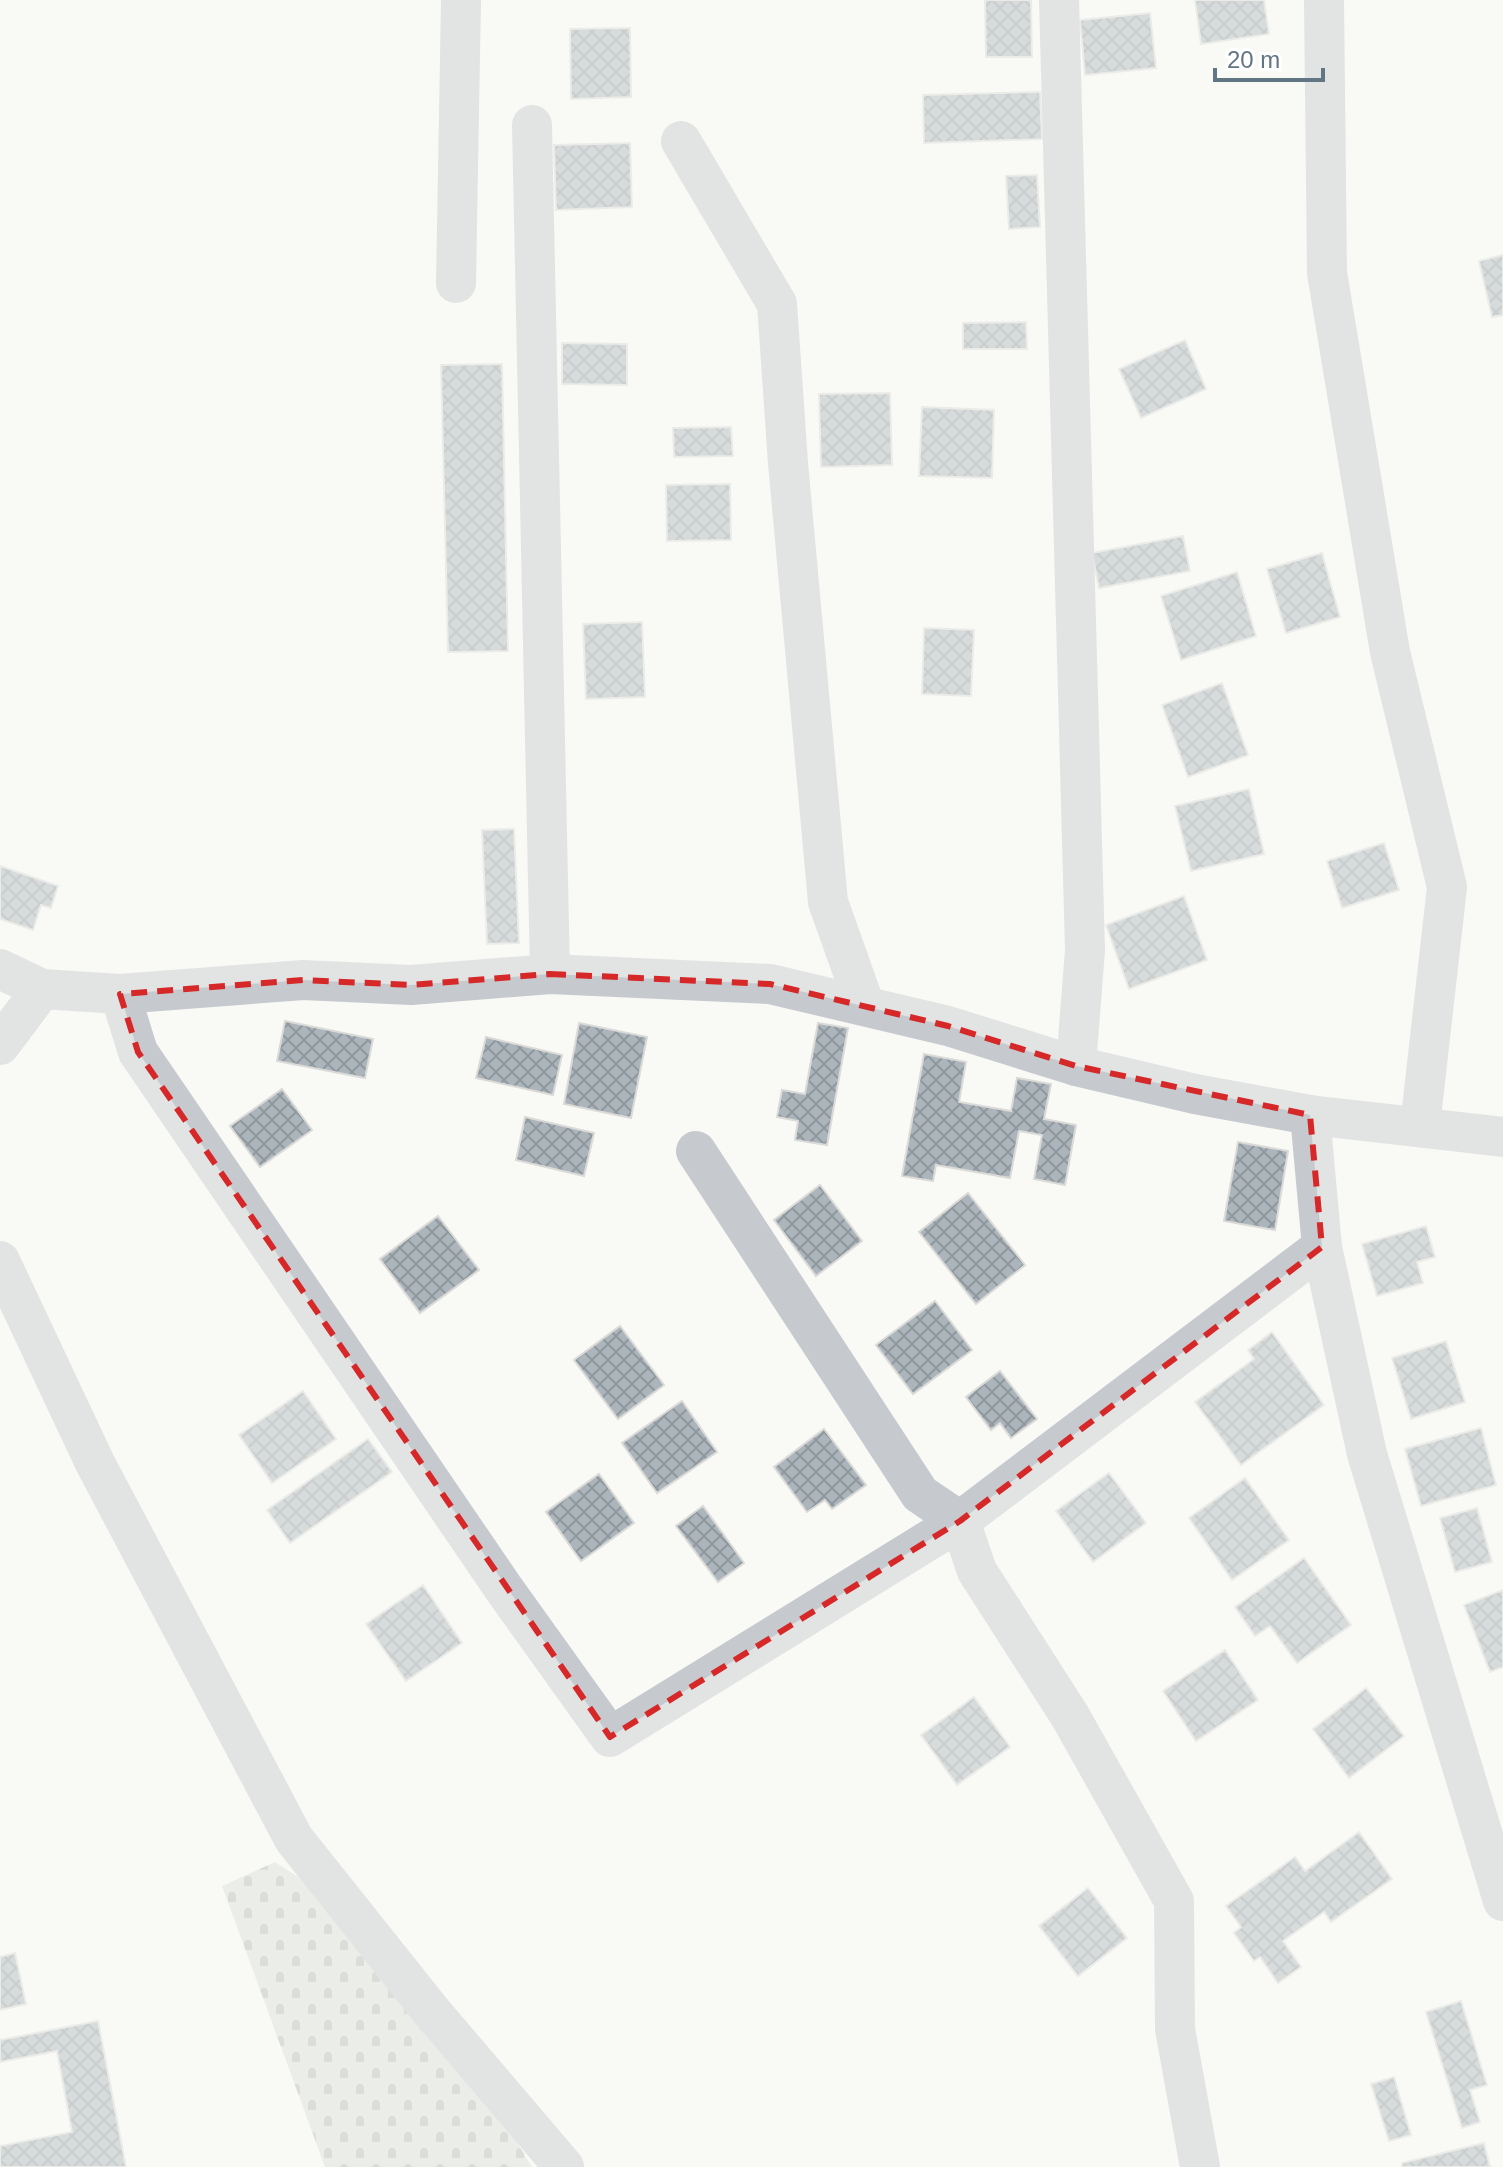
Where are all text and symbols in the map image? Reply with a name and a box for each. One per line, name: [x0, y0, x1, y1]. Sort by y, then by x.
scale bar: [1215, 32, 1323, 82]
text: 20 m: [1227, 46, 1280, 73]

